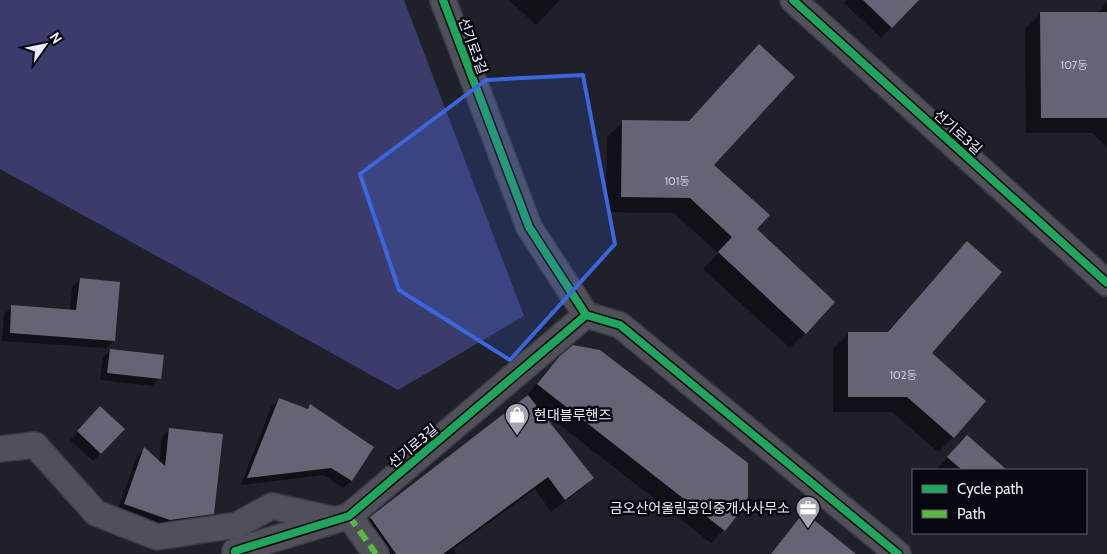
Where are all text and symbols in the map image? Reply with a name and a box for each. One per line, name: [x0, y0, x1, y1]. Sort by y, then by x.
street label: 선기로3길: [454, 15, 492, 77]
north arrow: [20, 20, 70, 70]
text: N: [46, 29, 66, 47]
house number: 107동: [1061, 58, 1087, 72]
street label: 선기로3길: [930, 106, 986, 158]
house number: 101동: [665, 174, 689, 188]
house number: 102동: [889, 368, 917, 382]
shop icon: 현대블루핸즈: [504, 402, 530, 436]
place label: 현대블루핸즈: [534, 406, 611, 424]
street label: 선기로3길: [385, 420, 441, 472]
legend: [912, 469, 1087, 534]
text: Cycle path: [957, 480, 1023, 498]
office icon: 금오산어울림공인중개사사무소: [795, 495, 821, 529]
place label: 금오산어울림공인중개사사무소: [610, 499, 790, 517]
text: Path: [957, 505, 986, 523]

